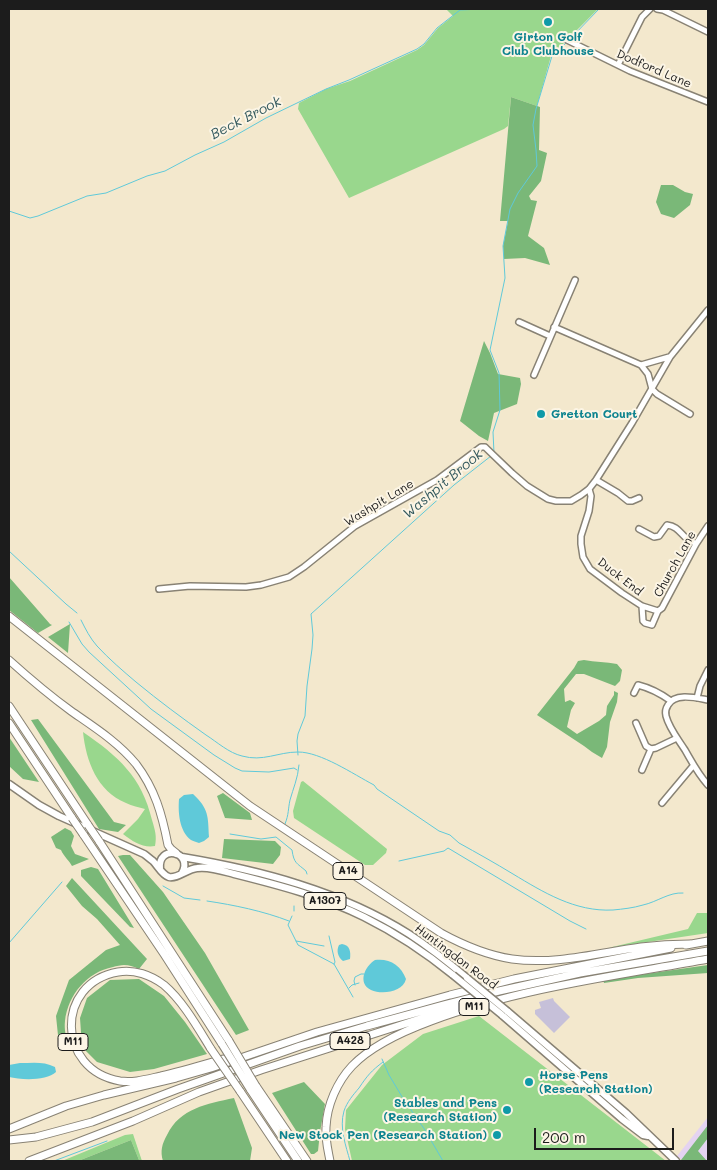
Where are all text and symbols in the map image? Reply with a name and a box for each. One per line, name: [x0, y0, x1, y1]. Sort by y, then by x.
marker: Girton Golf Club Clubhouse: [542, 16, 554, 28]
place label: Girton Golf Club Clubhouse: [502, 30, 594, 58]
street label: Dodford Lane: [614, 47, 694, 91]
water label: Beck Brook: [208, 93, 284, 143]
place label: Gretton Court: [551, 407, 637, 421]
marker: Gretton Court: [535, 408, 547, 420]
water label: Washpit Brook: [400, 446, 486, 522]
street label: Washpit Lane: [342, 477, 416, 529]
street label: Church Lane: [651, 528, 699, 600]
street label: Duck End: [595, 555, 645, 599]
road number: A14: [333, 862, 363, 879]
road number: A1307: [304, 892, 346, 909]
street label: Huntingdon Road: [412, 921, 500, 993]
road number: M11: [459, 999, 489, 1016]
road number: A428: [330, 1032, 370, 1050]
road number: M11: [58, 1034, 88, 1050]
place label: Horse Pens (Research Station): [539, 1068, 653, 1096]
marker: Horse Pens (Research Station): [523, 1076, 535, 1088]
place label: Stables and Pens (Research Station): [383, 1096, 497, 1124]
marker: Stables and Pens (Research Station): [501, 1104, 513, 1116]
scale bar: [537, 1118, 677, 1150]
text: 200 m: [542, 1127, 586, 1147]
place label: New Stock Pen (Research Station): [279, 1128, 487, 1142]
marker: New Stock Pen (Research Station): [491, 1129, 503, 1141]

